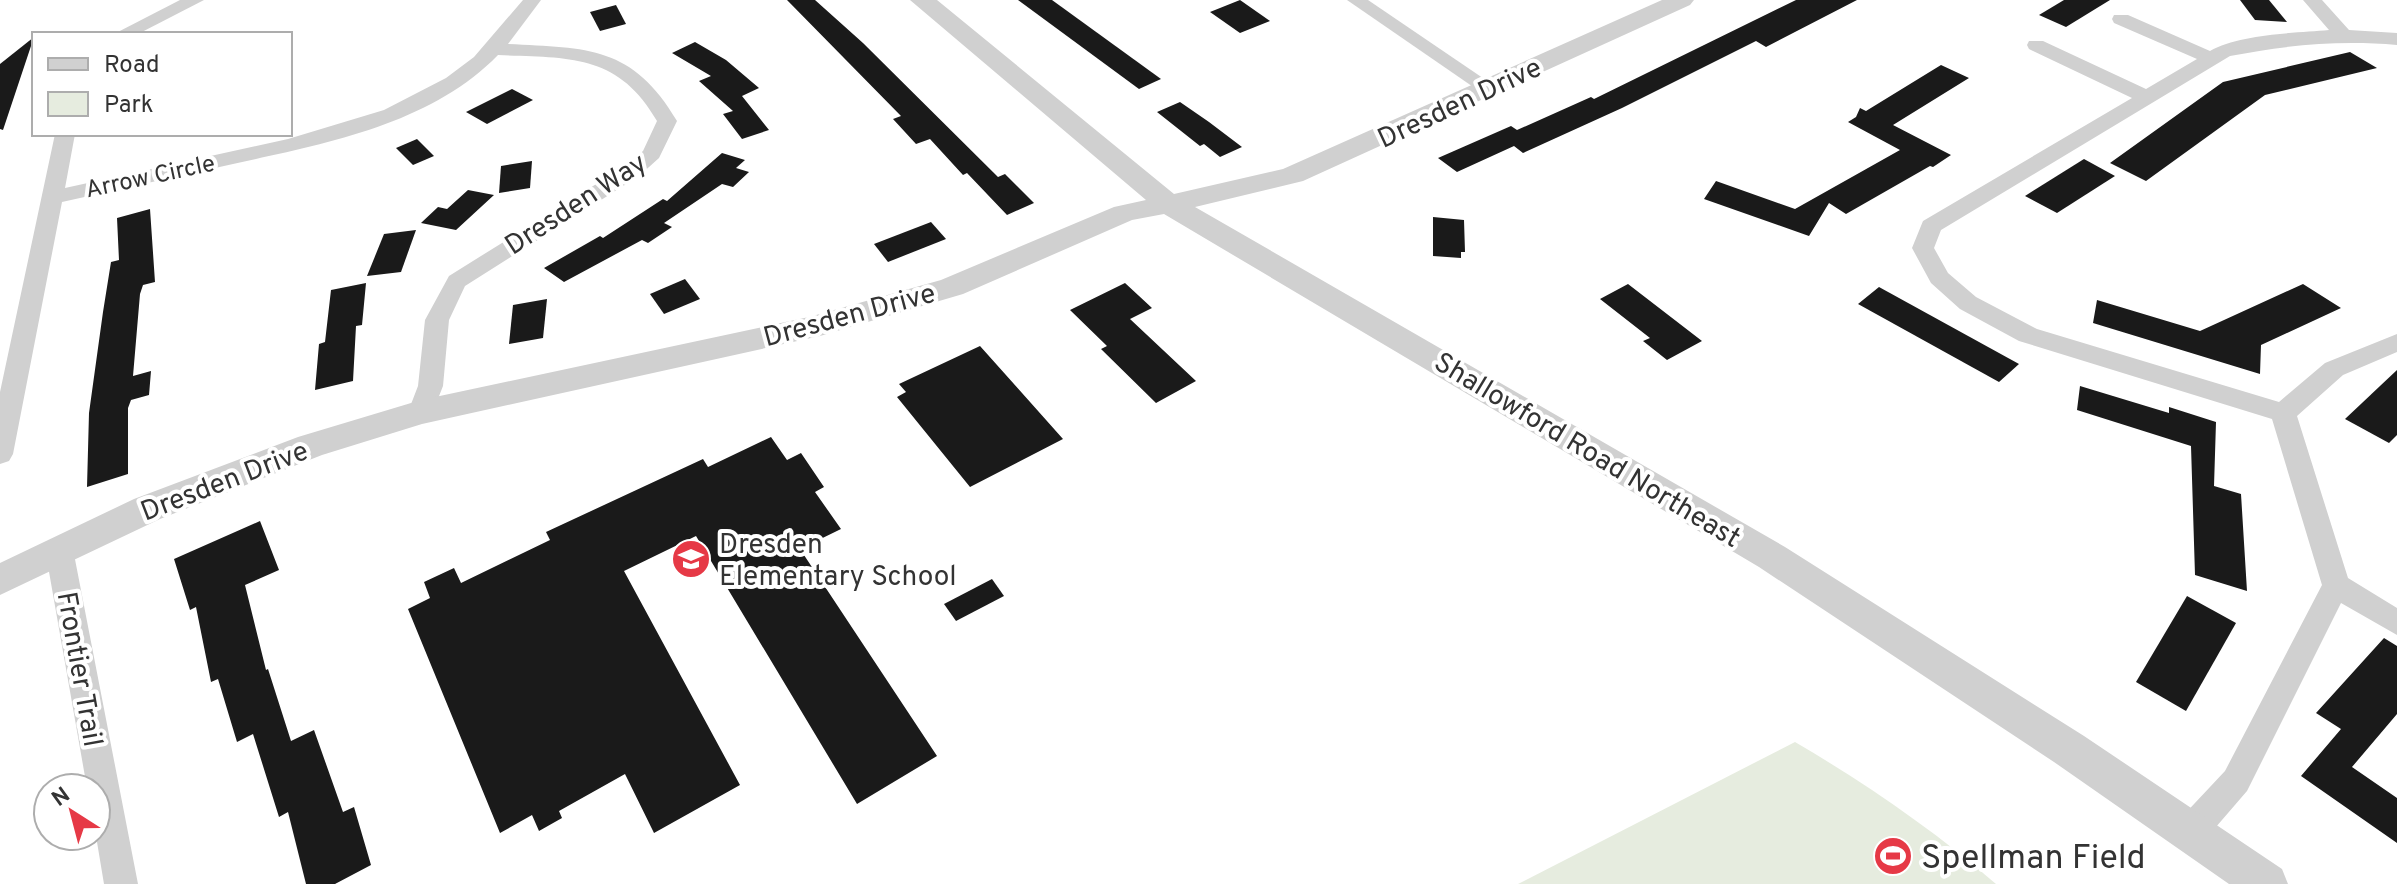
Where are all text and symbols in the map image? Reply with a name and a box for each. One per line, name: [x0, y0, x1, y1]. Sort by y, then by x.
legend: [32, 32, 292, 136]
text: Road: [104, 51, 160, 81]
street label: Dresden Drive: [1373, 51, 1548, 158]
text: Park: [104, 91, 154, 121]
street label: Dresden Way: [499, 146, 654, 265]
street label: Arrow Circle: [83, 150, 218, 206]
street label: Dresden Drive: [760, 277, 940, 357]
street label: Shallowford Road Northeast: [1427, 346, 1746, 558]
street label: Dresden Drive: [136, 434, 314, 531]
place label: Dresden Elementary School: [719, 528, 957, 596]
school or university icon: Dresden Elementary School: [670, 538, 712, 580]
street label: Frontier Trail: [47, 589, 109, 750]
north arrow: [32, 772, 112, 852]
text: N: [47, 782, 76, 813]
sports icon: Spellman Field: [1872, 835, 1914, 877]
place label: Spellman Field: [1921, 838, 2146, 881]

